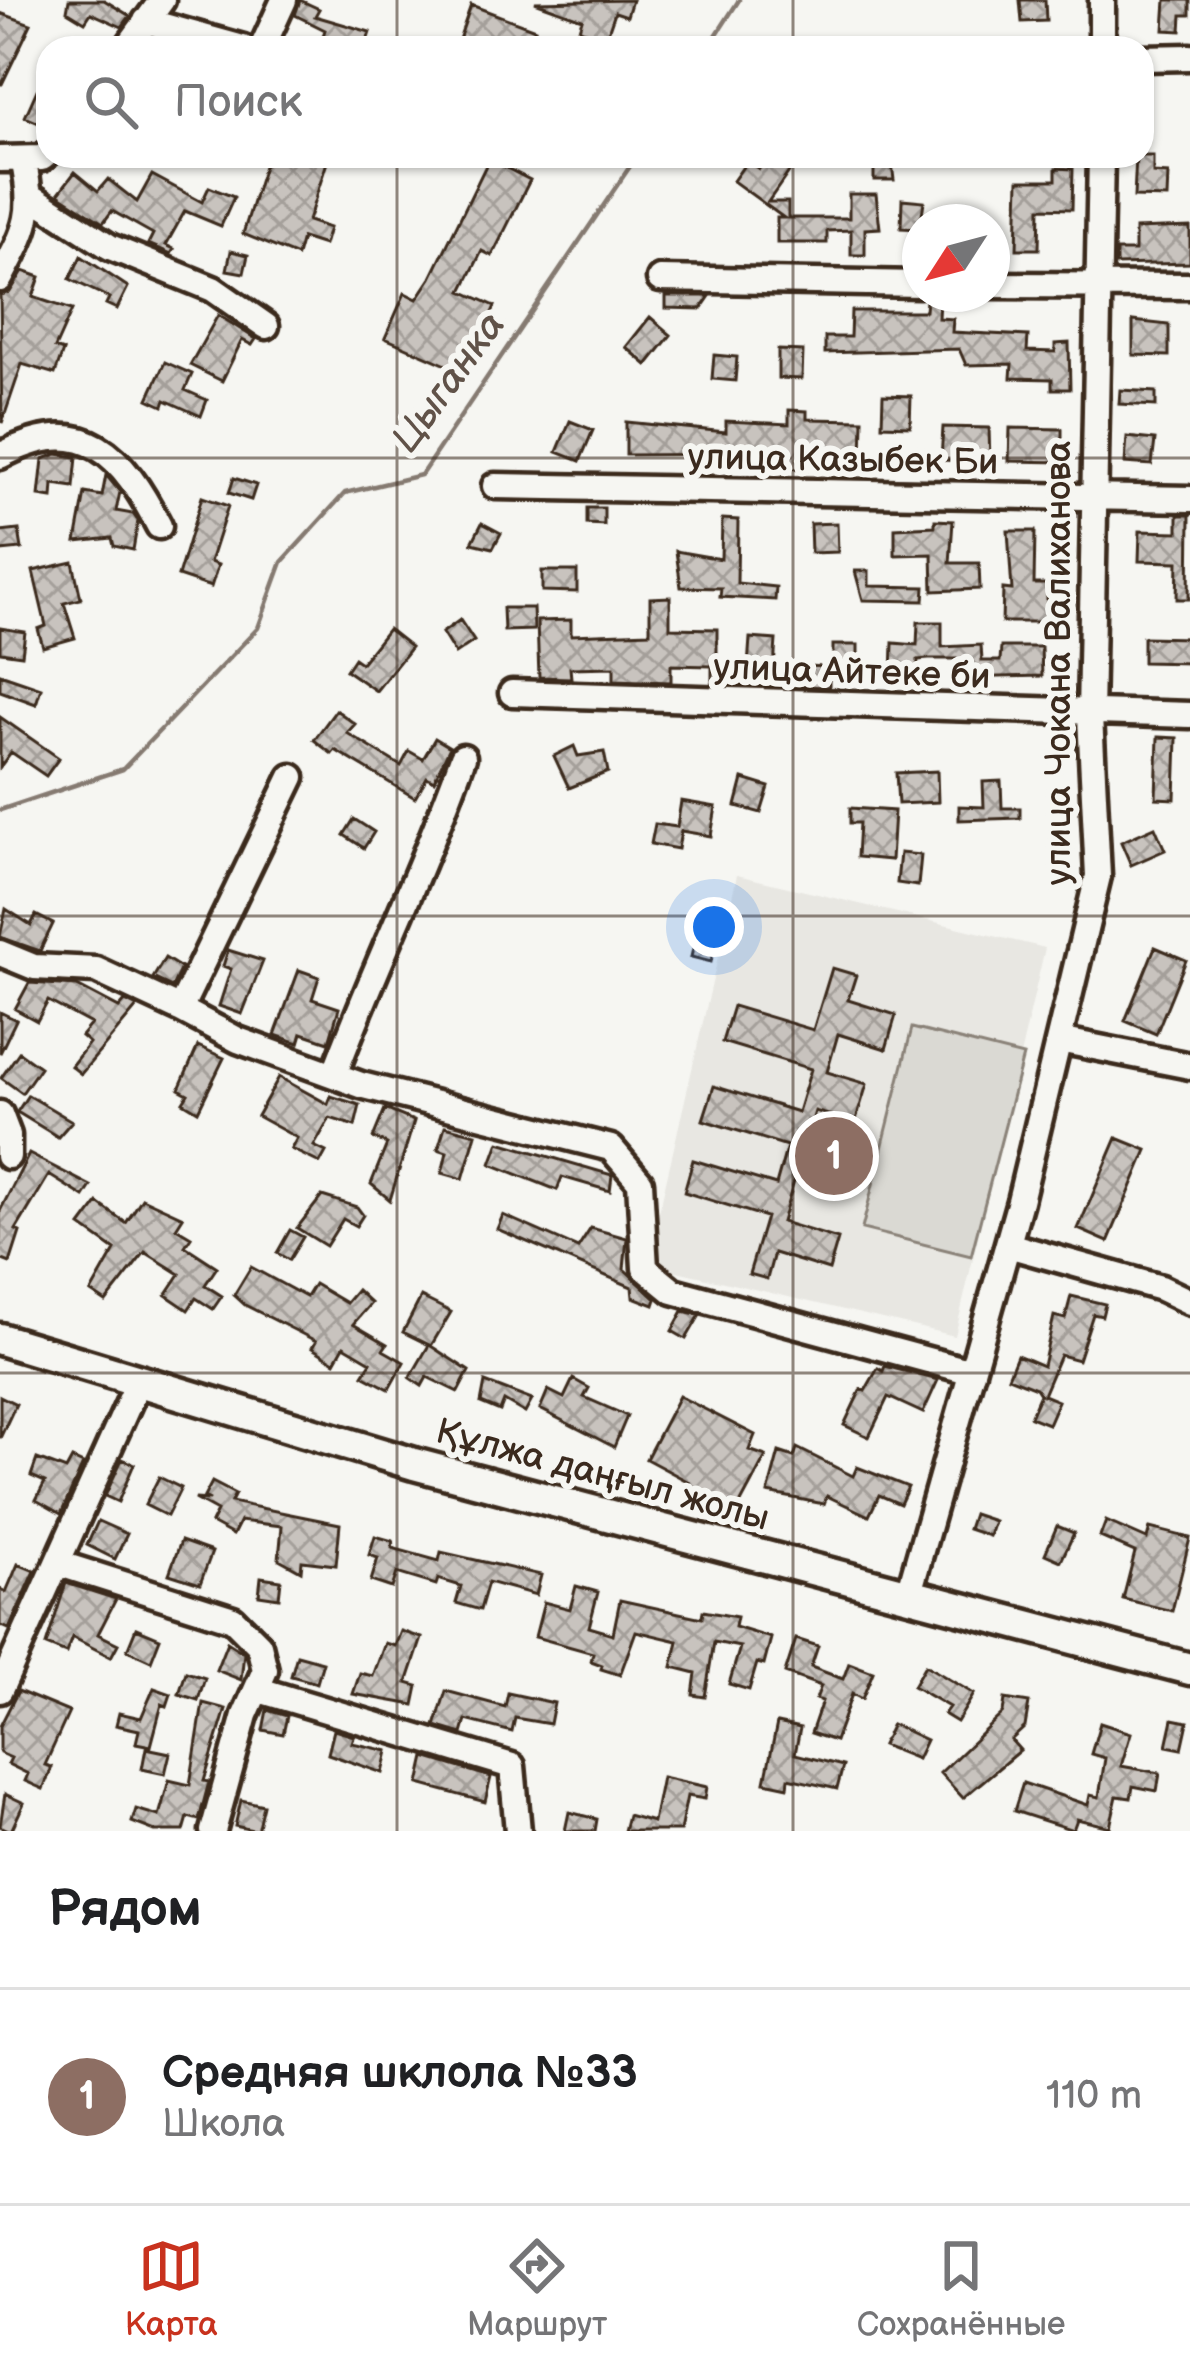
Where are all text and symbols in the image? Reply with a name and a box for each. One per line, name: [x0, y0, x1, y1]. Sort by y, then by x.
search box: [36, 36, 1154, 168]
icon: search: [78, 69, 144, 135]
text: Поиск: [174, 75, 302, 130]
north arrow: [902, 204, 1010, 312]
water label: Цыганка: [382, 303, 516, 462]
street label: улица Казыбек Би: [687, 436, 999, 485]
street label: улица Чокана Валиханова: [1038, 441, 1081, 885]
street label: улица Айтеке би: [713, 646, 991, 699]
your location: [684, 897, 744, 957]
pin: 1: [795, 1111, 873, 1201]
street label: Құлжа даңғыл жолы: [431, 1410, 774, 1541]
text: Рядом: [48, 1879, 202, 1940]
text: Средняя шклола №33: [162, 2046, 638, 2101]
text: 1: [79, 2073, 95, 2120]
text: 110 m: [1046, 2073, 1142, 2120]
text: Школа: [162, 2101, 285, 2148]
tab: Карта: [125, 2233, 218, 2345]
tab: Маршрут: [467, 2233, 607, 2345]
tab: Сохранённые: [857, 2233, 1065, 2345]

